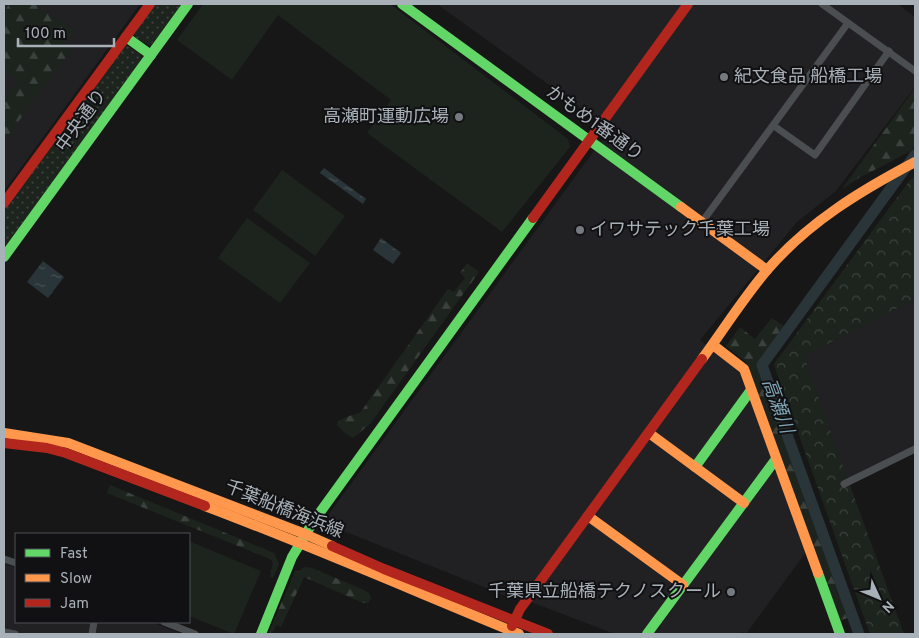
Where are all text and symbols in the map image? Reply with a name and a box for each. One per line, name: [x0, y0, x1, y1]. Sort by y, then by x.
scale bar: [18, 15, 114, 47]
text: 100 m: [25, 25, 66, 44]
place label: 紀文食品 船橋工場: [734, 66, 882, 89]
marker: 紀文食品 船橋工場: [718, 71, 730, 83]
street label: かもめ1番通り: [541, 81, 647, 167]
street label: 中央通り: [52, 85, 112, 157]
place label: 高瀬町運動広場: [323, 106, 449, 129]
marker: 高瀬町運動広場: [453, 111, 465, 123]
place label: イワサテック千葉工場: [590, 219, 770, 242]
marker: イワサテック千葉工場: [574, 224, 586, 236]
water label: 高瀬川: [756, 375, 799, 439]
street label: 千葉船橋海浜線: [221, 476, 347, 544]
legend: [15, 533, 190, 623]
text: Fast: [60, 545, 88, 564]
text: Slow: [60, 570, 92, 589]
north arrow: [854, 573, 904, 623]
place label: 千葉県立船橋テクノスクール: [488, 581, 721, 604]
marker: 千葉県立船橋テクノスクール: [725, 586, 737, 598]
text: Jam: [60, 595, 89, 614]
text: N: [878, 596, 897, 616]

